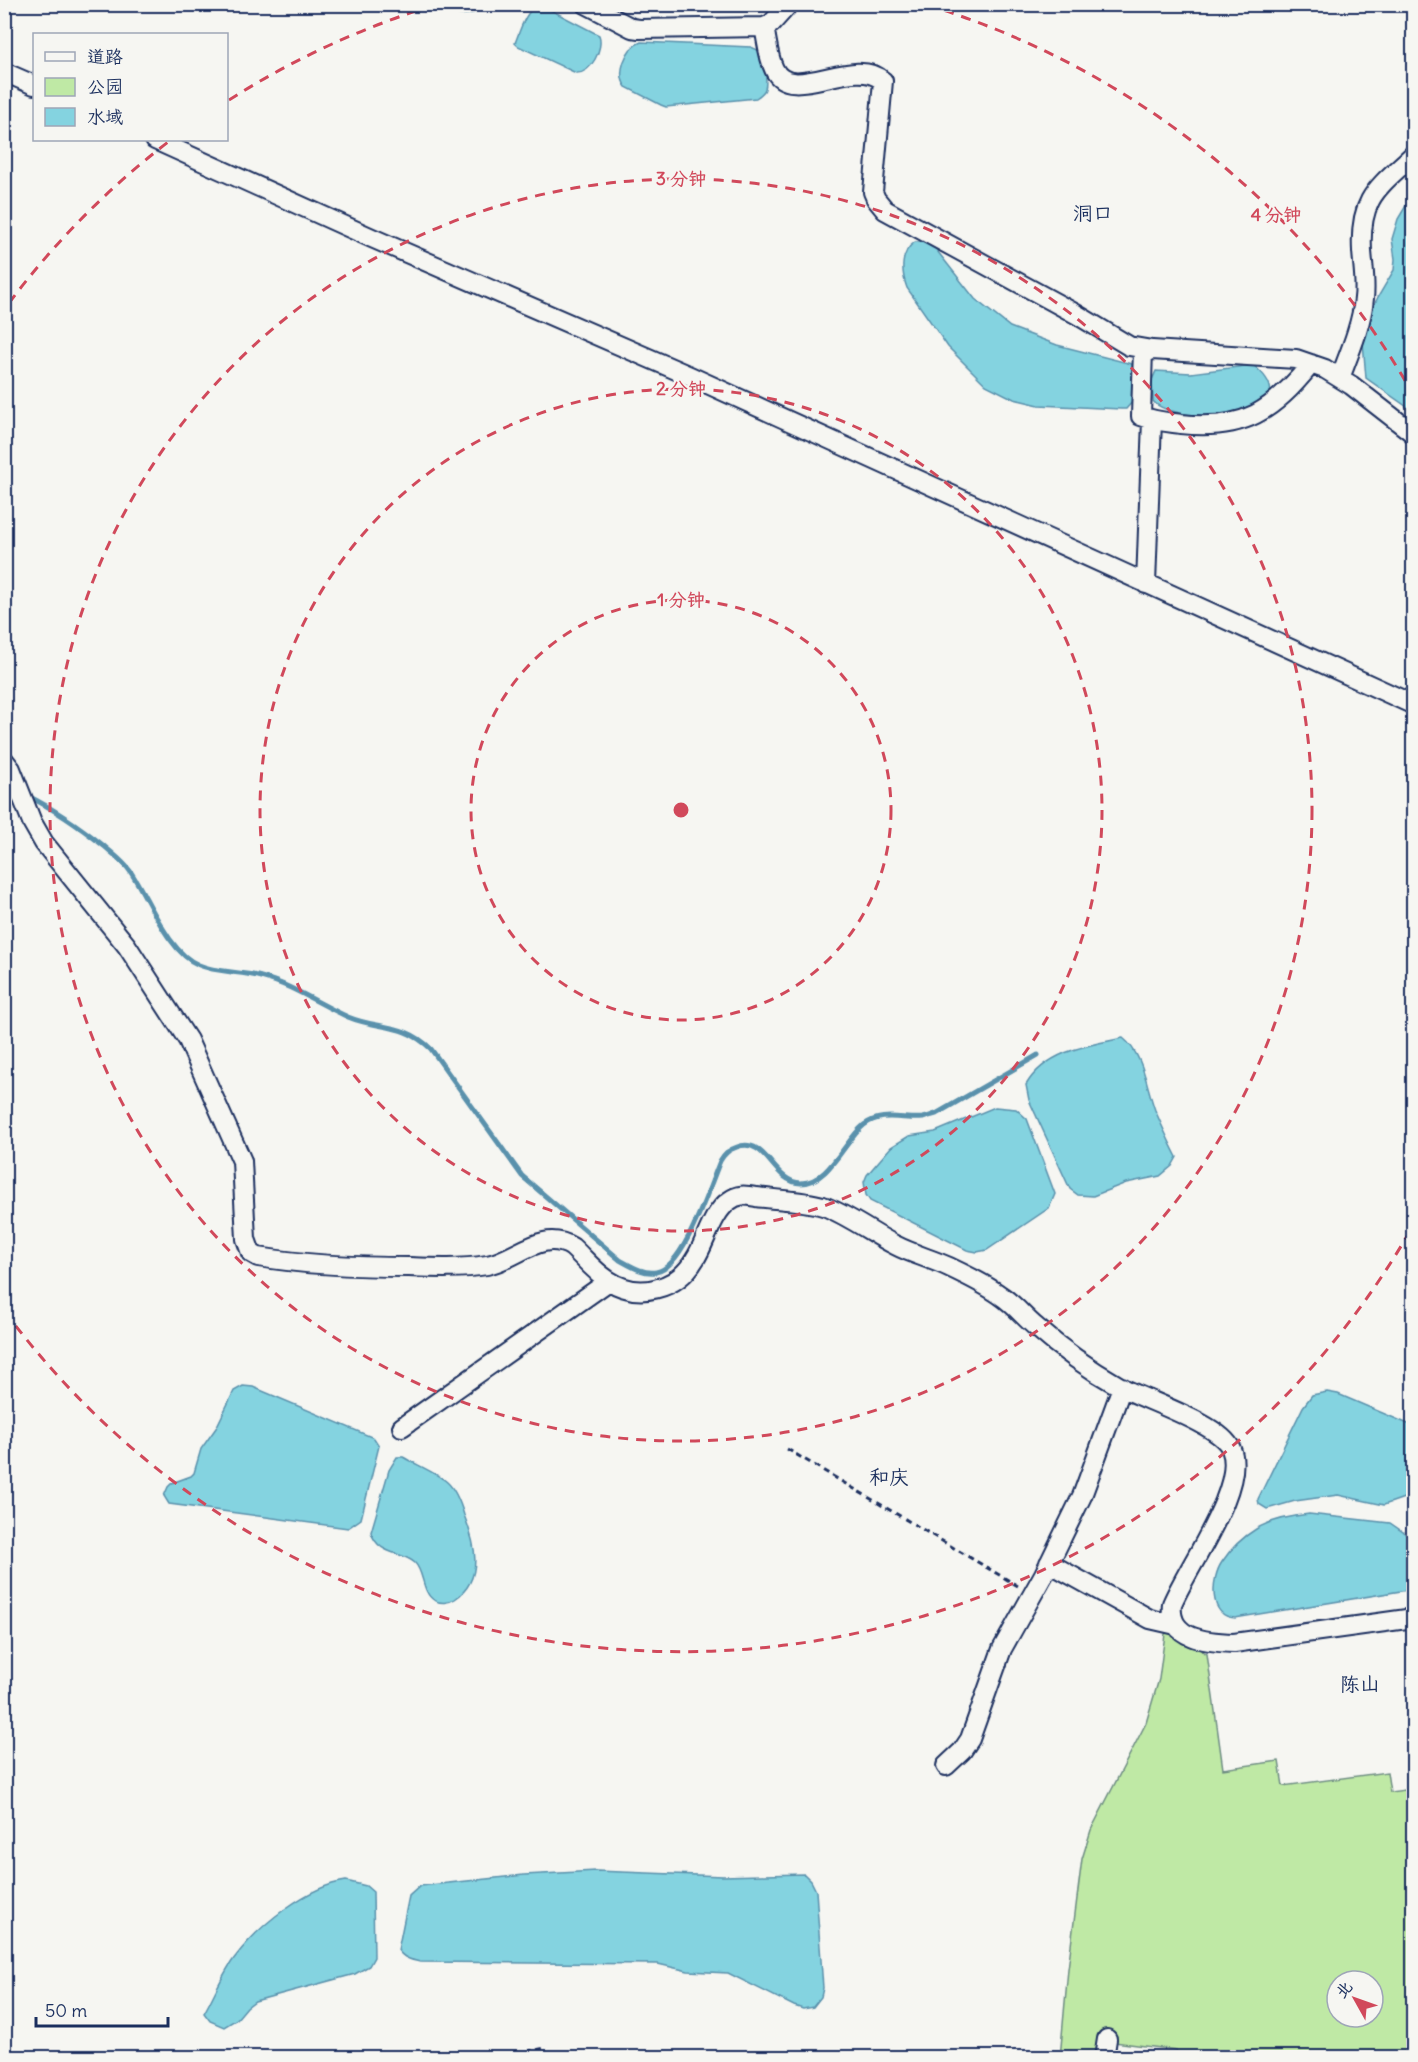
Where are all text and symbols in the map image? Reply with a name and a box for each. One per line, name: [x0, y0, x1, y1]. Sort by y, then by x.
legend: [33, 33, 228, 141]
text: 道路: [87, 45, 123, 68]
text: 公园: [87, 75, 123, 98]
text: 水域: [87, 105, 123, 128]
text: 3 分钟: [656, 167, 706, 190]
district label: 洞口: [1073, 200, 1113, 225]
text: 4 分钟: [1251, 203, 1301, 226]
text: 2 分钟: [656, 377, 706, 400]
text: 1 分钟: [657, 588, 705, 611]
centre of rings: [671, 800, 691, 820]
district label: 和庆: [869, 1464, 909, 1489]
district label: 陈山: [1340, 1671, 1380, 1696]
north arrow: [1325, 1969, 1385, 2029]
text: 北: [1331, 1977, 1356, 2002]
scale bar: [36, 1990, 168, 2028]
text: 50 m: [45, 1999, 87, 2022]

